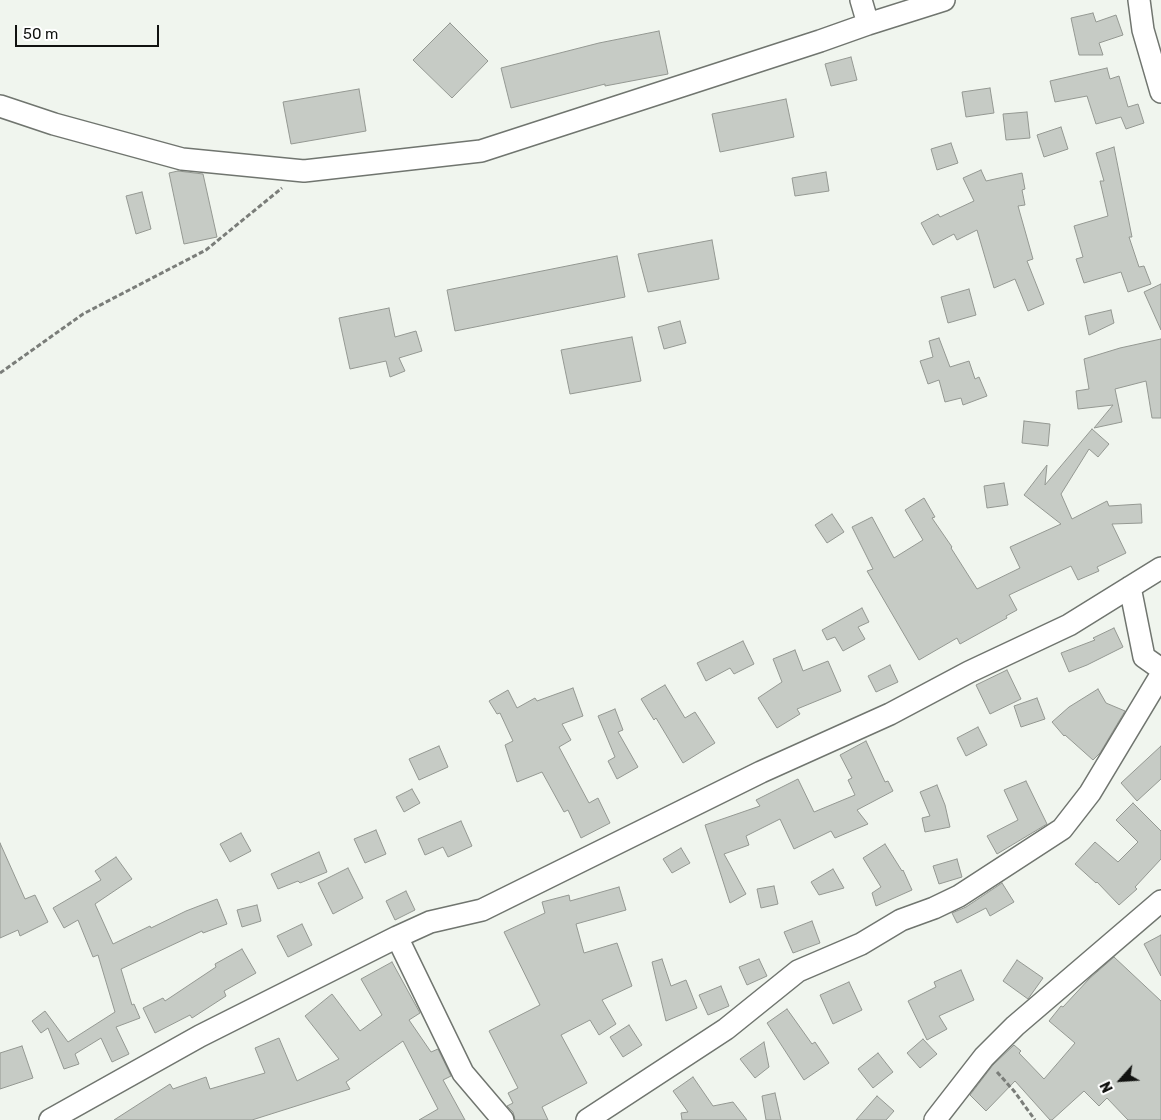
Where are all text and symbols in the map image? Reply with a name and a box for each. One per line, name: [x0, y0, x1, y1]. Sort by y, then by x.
scale bar: [18, 15, 161, 47]
text: 50 m: [23, 25, 58, 43]
north arrow: [1096, 1055, 1146, 1105]
text: N: [1097, 1079, 1117, 1095]

